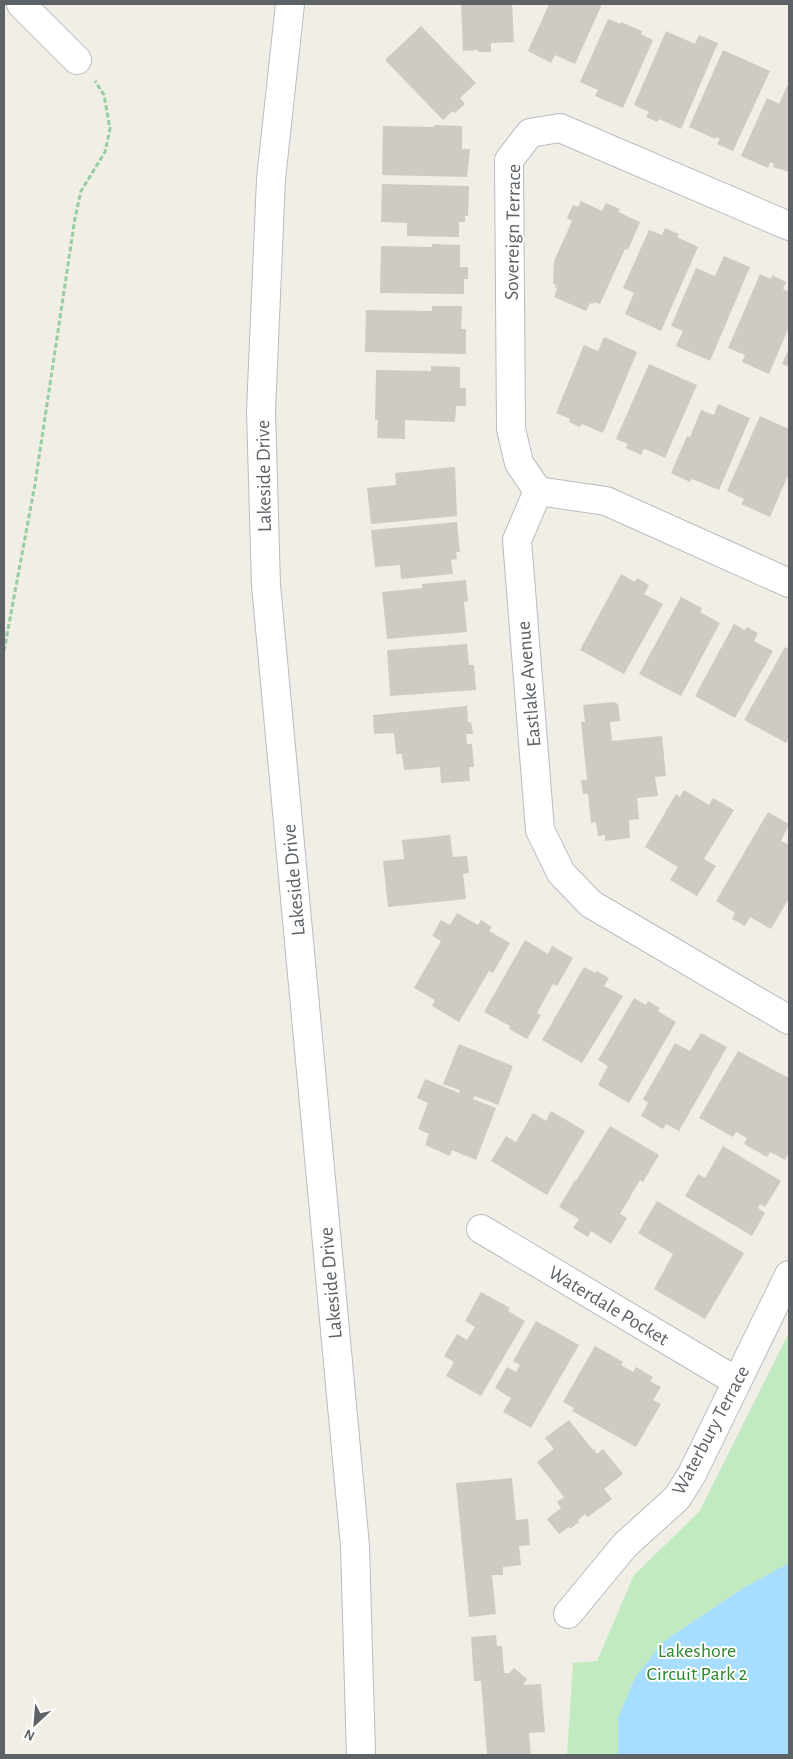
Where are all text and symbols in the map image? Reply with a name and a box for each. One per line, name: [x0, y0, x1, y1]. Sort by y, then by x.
street label: Sovereign Terrace: [502, 164, 524, 300]
street label: Lakeside Drive: [253, 420, 275, 532]
street label: Eastlake Avenue: [514, 620, 544, 748]
street label: Lakeside Drive: [279, 823, 309, 937]
street label: Lakeside Drive: [316, 1226, 346, 1340]
street label: Waterdale Pocket: [545, 1262, 673, 1350]
street label: Waterbury Terrace: [668, 1363, 753, 1498]
park label: Lakeshore Circuit Park 2: [646, 1641, 748, 1684]
north arrow: [10, 1699, 60, 1749]
text: N: [22, 1726, 37, 1743]

